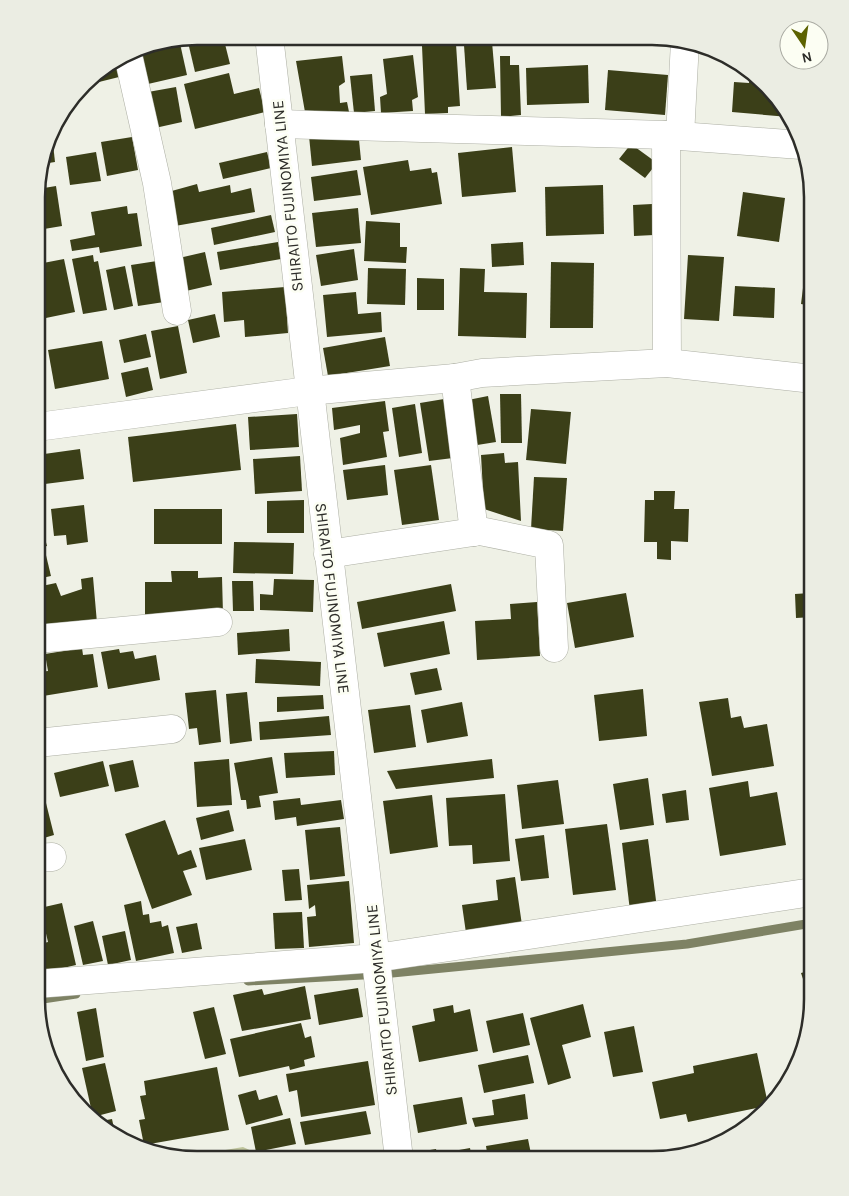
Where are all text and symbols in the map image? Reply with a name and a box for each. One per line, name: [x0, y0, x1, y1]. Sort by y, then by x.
north arrow: [779, 20, 829, 70]
text: N: [800, 48, 814, 67]
street label: SHIRAITO FUJINOMIYA LINE: [268, 99, 307, 292]
street label: SHIRAITO FUJINOMIYA LINE: [311, 502, 354, 695]
street label: SHIRAITO FUJINOMIYA LINE: [362, 903, 401, 1096]

